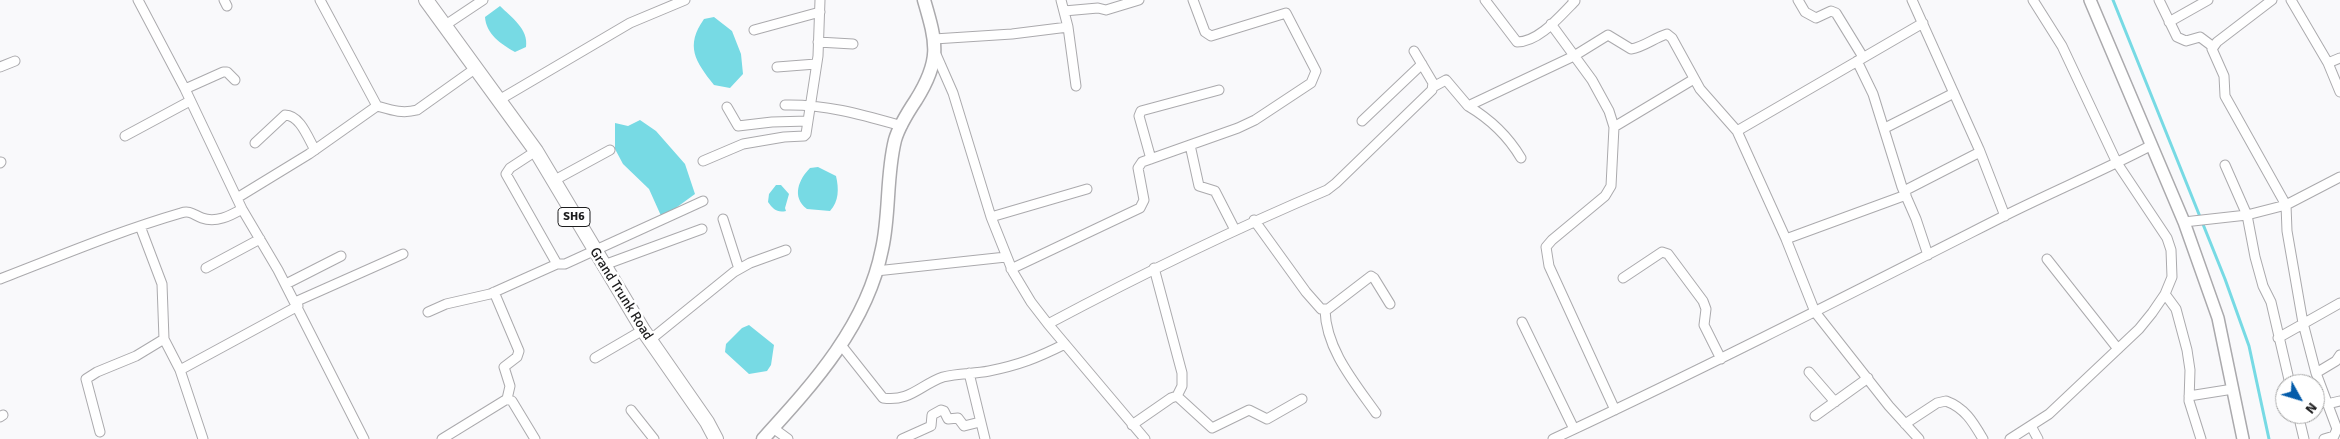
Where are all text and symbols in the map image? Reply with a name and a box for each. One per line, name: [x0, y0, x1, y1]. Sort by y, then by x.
road number: SH6: [558, 208, 590, 226]
street label: Grand Trunk Road: [586, 245, 656, 343]
north arrow: [2275, 374, 2325, 424]
text: N: [2302, 399, 2321, 417]

